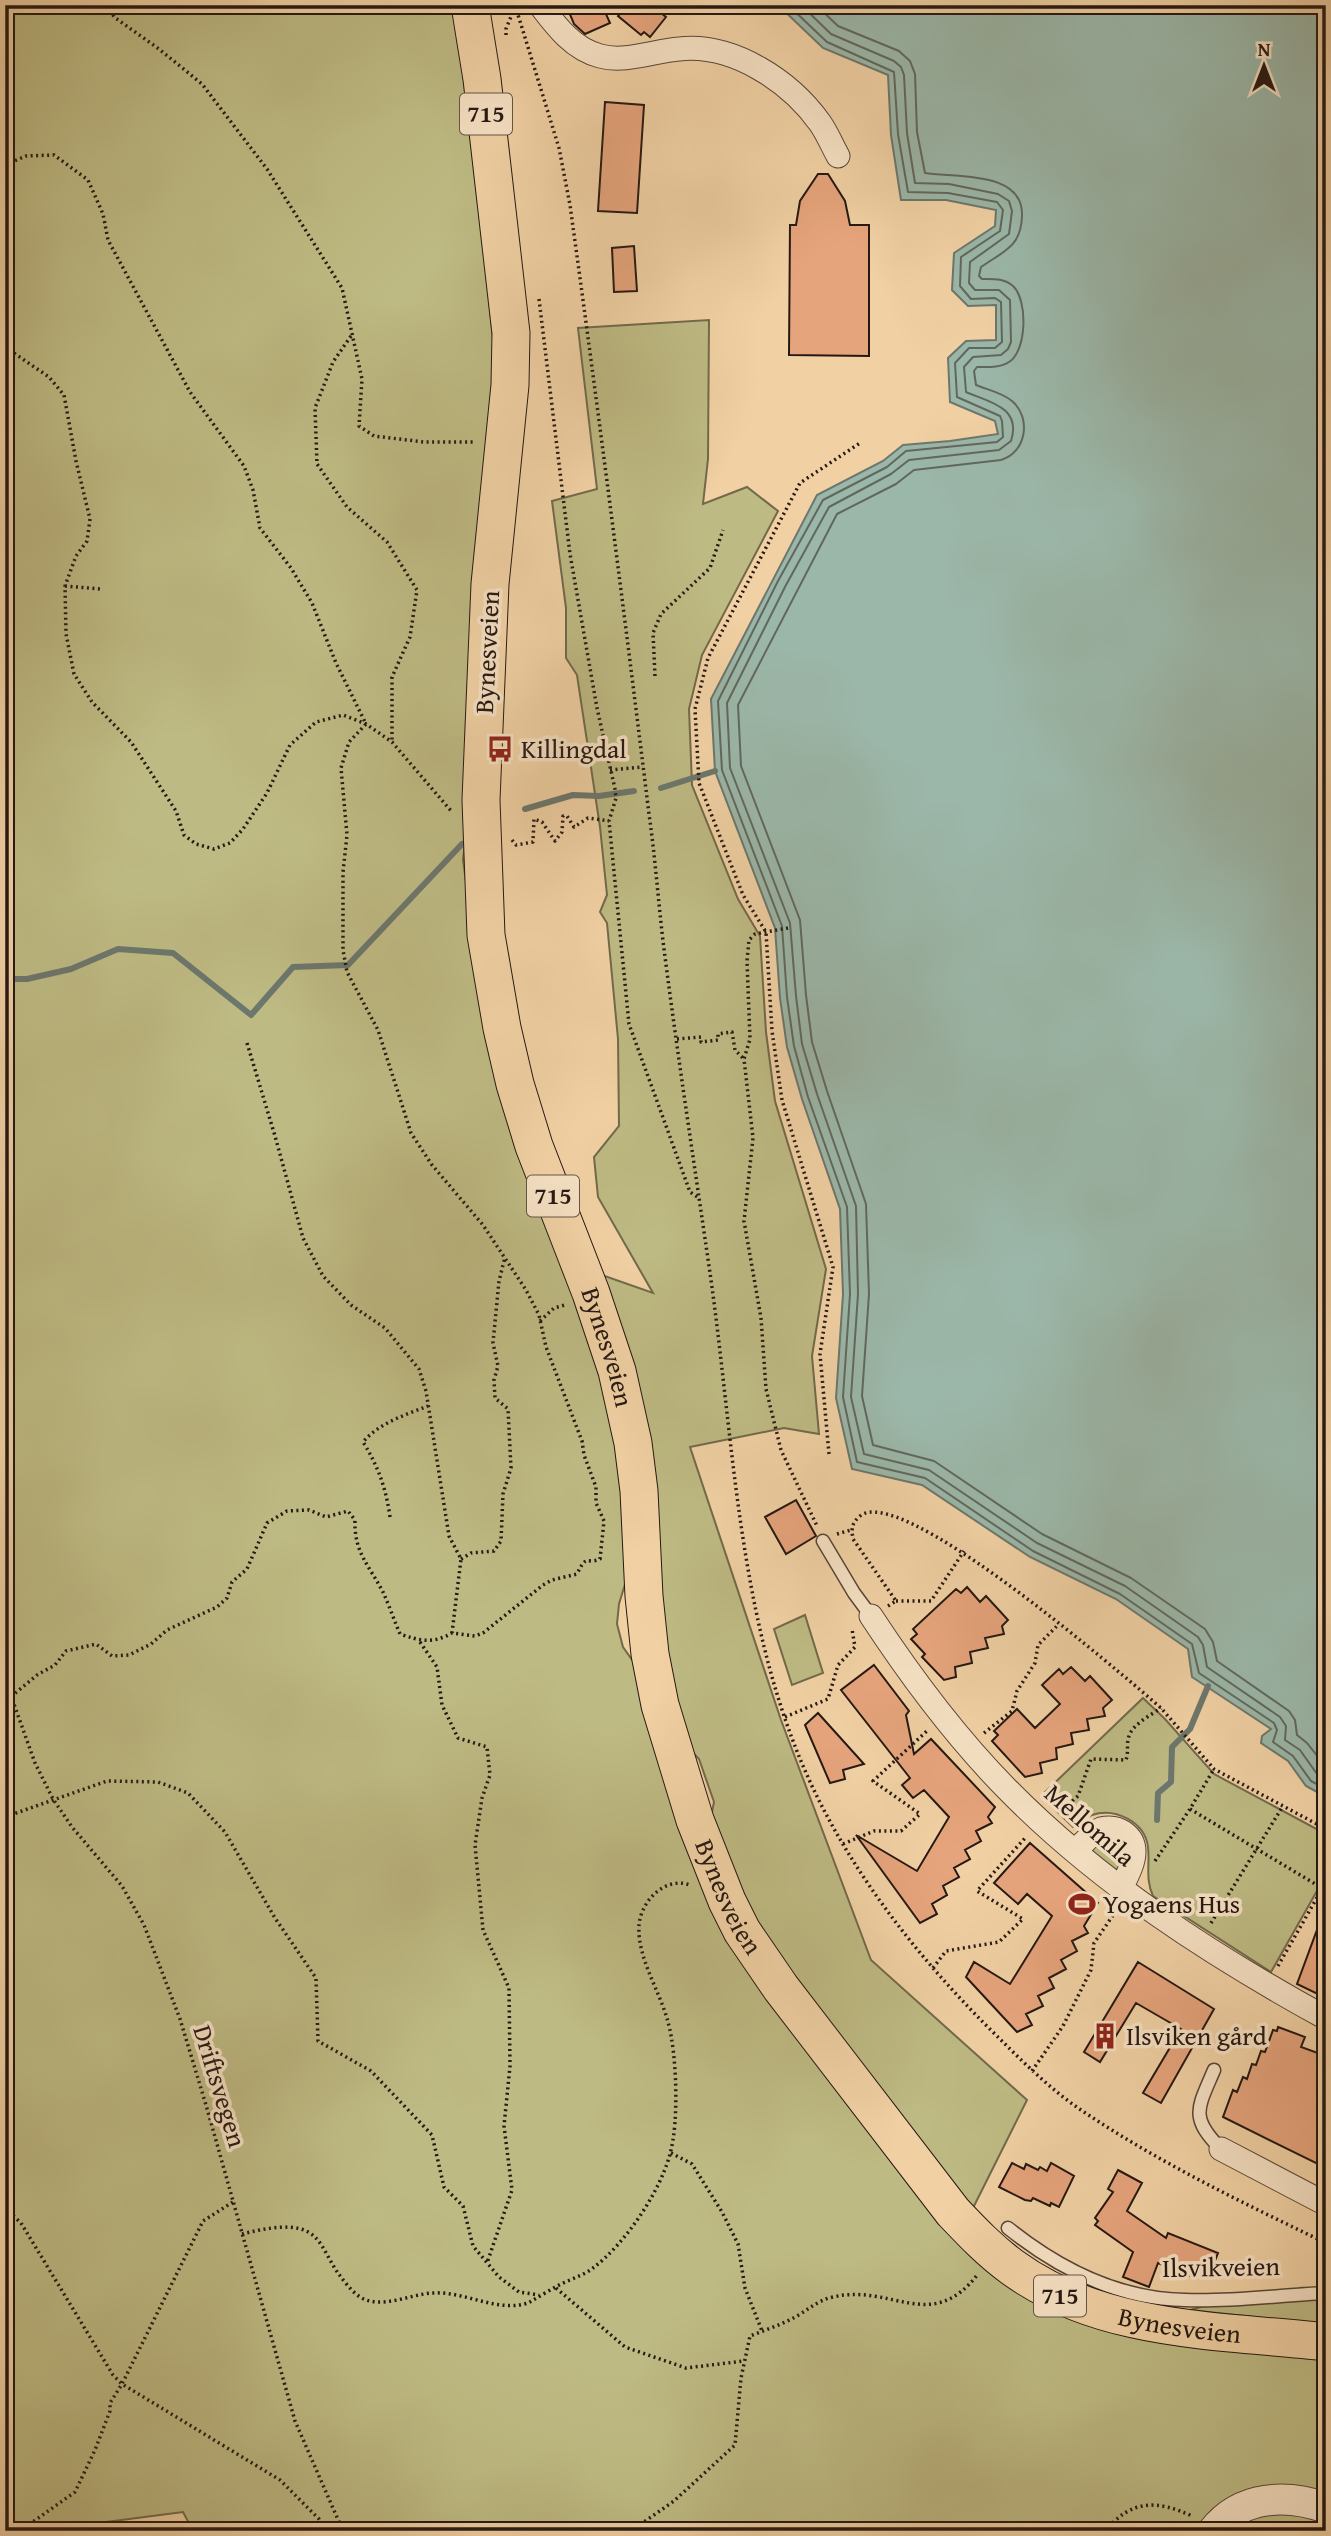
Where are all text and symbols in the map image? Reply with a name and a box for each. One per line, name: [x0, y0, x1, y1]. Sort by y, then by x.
north arrow: [1230, 32, 1300, 102]
text: N: [1258, 35, 1271, 63]
road number: 715: [460, 93, 512, 134]
street label: Bynesveien: [464, 589, 509, 715]
place label: Killingdal: [521, 729, 627, 768]
bus stop icon: Killingdal: [485, 734, 515, 764]
road number: 715: [527, 1176, 579, 1216]
street label: Bynesveien: [571, 1282, 644, 1411]
street label: Mellomila: [1036, 1774, 1145, 1876]
street label: Bynesveien: [685, 1833, 773, 1963]
place label: Yogaens Hus: [1103, 1884, 1240, 1923]
sports icon: Yogaens Hus: [1067, 1889, 1097, 1919]
place label: Ilsviken gård: [1126, 2016, 1267, 2055]
street label: Driftsvegen: [183, 2020, 258, 2152]
building icon: Ilsviken gård: [1090, 2021, 1120, 2051]
street label: Ilsvikveien: [1162, 2246, 1281, 2287]
road number: 715: [1034, 2276, 1086, 2316]
street label: Bynesveien: [1114, 2296, 1243, 2353]

